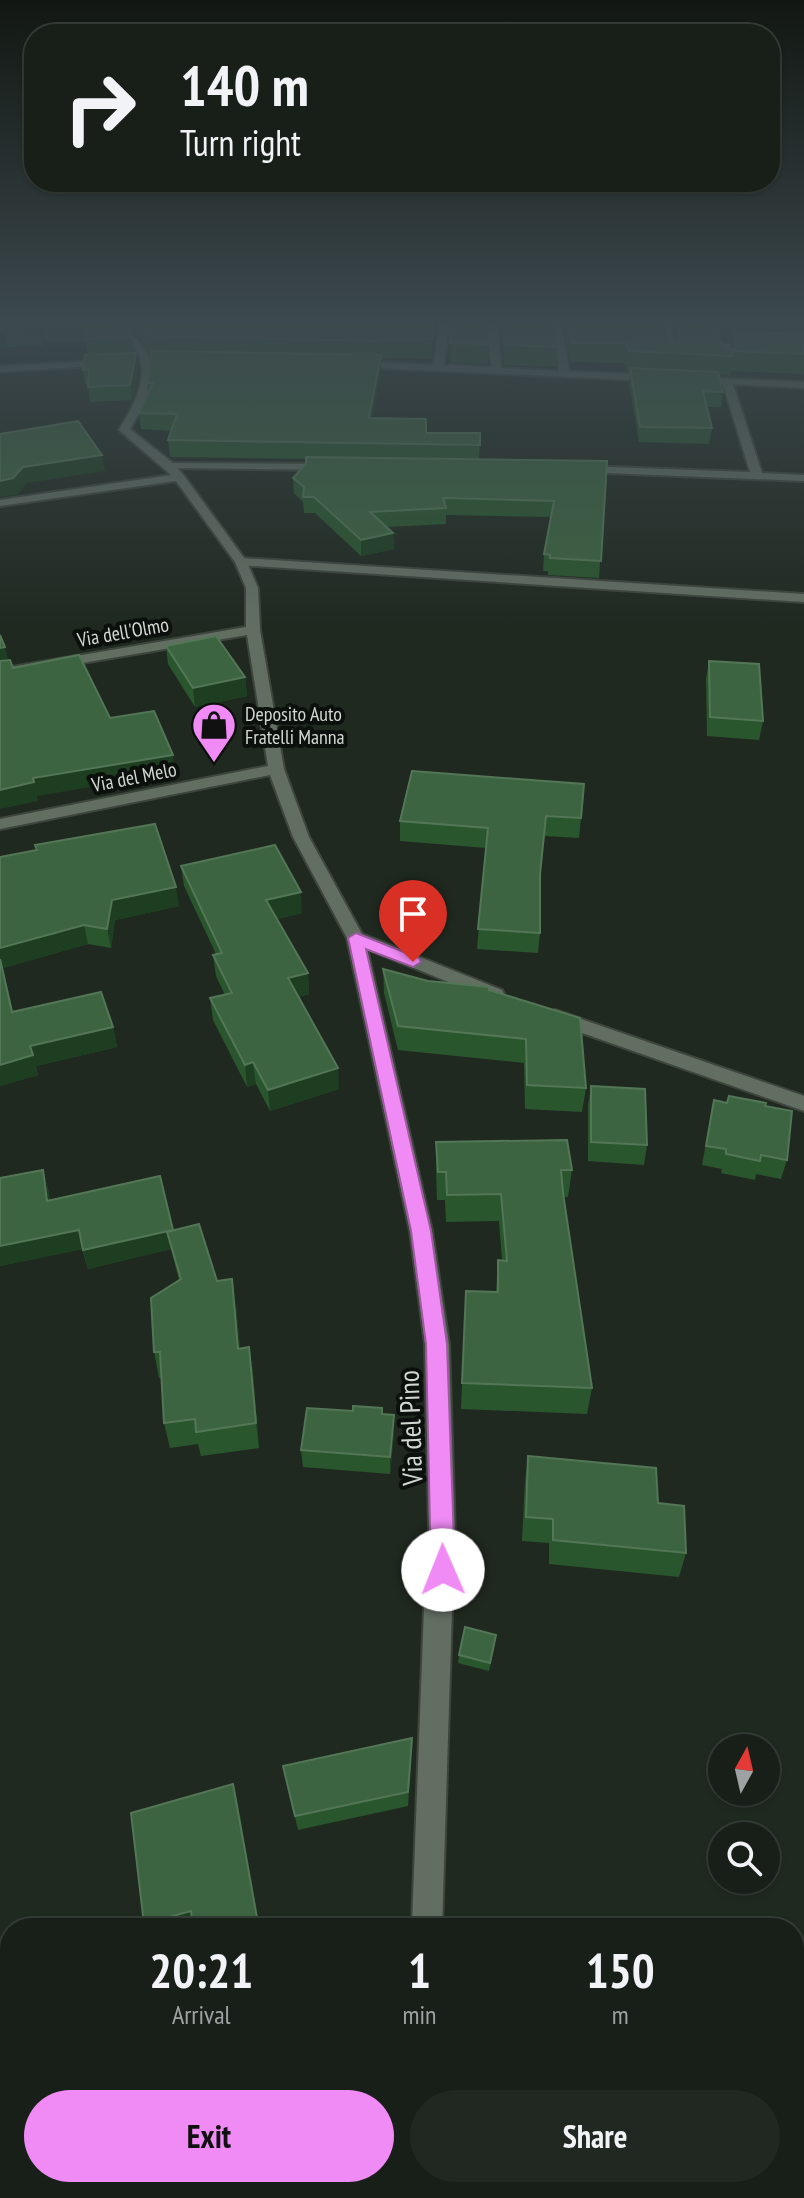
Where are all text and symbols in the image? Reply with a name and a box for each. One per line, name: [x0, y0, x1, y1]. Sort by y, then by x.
text: 140 m: [180, 49, 309, 121]
icon: right: [48, 56, 152, 160]
text: Turn right: [180, 119, 301, 166]
street label: Via dell'Olmo: [74, 611, 171, 653]
shop icon: Deposito Auto Fratelli Manna: [190, 701, 238, 764]
place label: Deposito Auto Fratelli Manna: [245, 701, 345, 750]
street label: Via del Melo: [88, 756, 179, 798]
pin: [379, 880, 447, 962]
icon: arrive: [391, 892, 435, 936]
street label: Via del Pino: [389, 1370, 431, 1487]
position arrow: [401, 1528, 485, 1612]
north arrow: [708, 1734, 780, 1806]
map controls: [708, 1734, 780, 1894]
button: search: [708, 1822, 780, 1894]
text: 20:21: [149, 1939, 253, 2001]
text: 1: [408, 1939, 431, 2001]
text: 150: [586, 1939, 655, 2001]
text: Arrival: [172, 1998, 231, 2031]
text: min: [402, 1998, 436, 2031]
text: m: [612, 1998, 629, 2031]
button: Exit: [24, 2090, 394, 2182]
button: Share: [410, 2090, 780, 2182]

